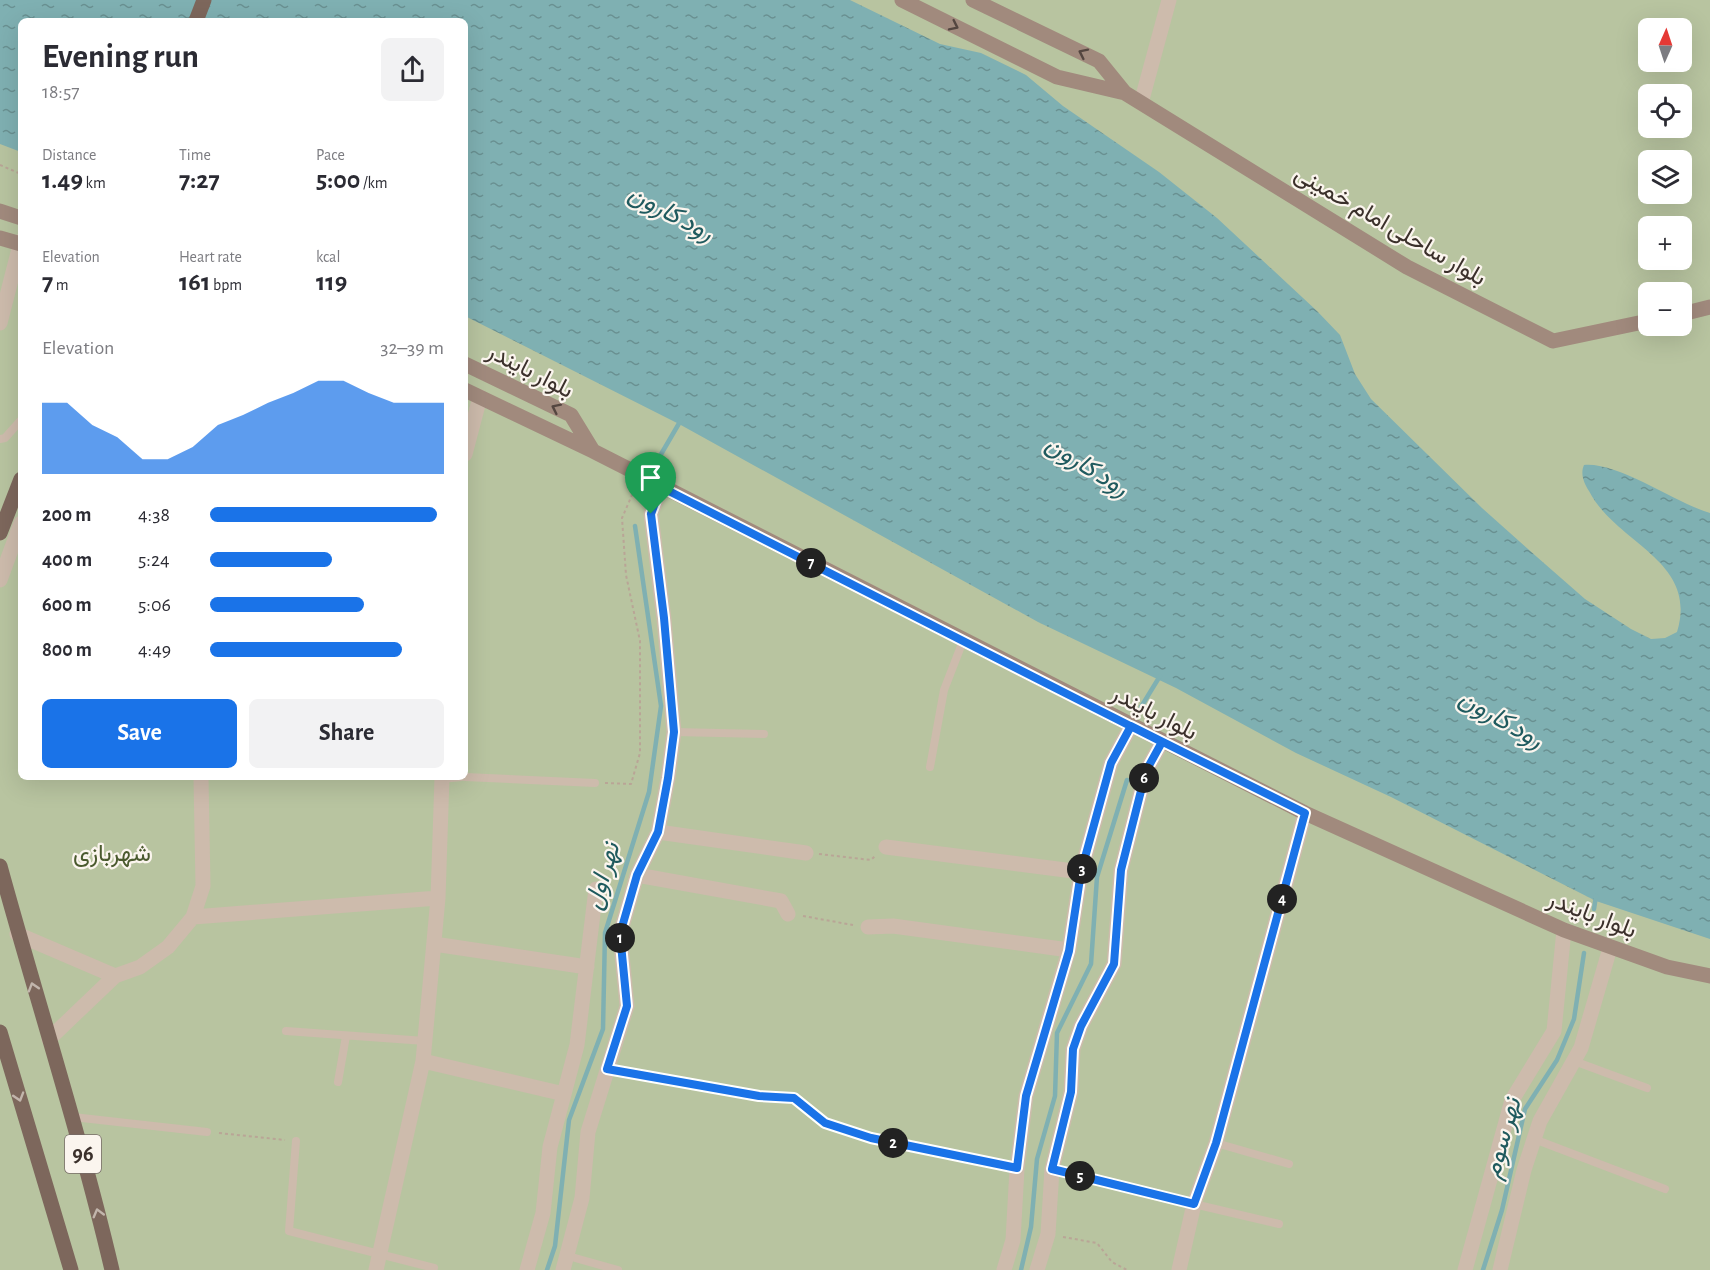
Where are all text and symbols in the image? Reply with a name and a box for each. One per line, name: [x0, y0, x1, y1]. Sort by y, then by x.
north arrow: [1638, 18, 1692, 72]
map controls: [1638, 18, 1692, 336]
one-way arrow: [948, 19, 958, 30]
button: share: [381, 38, 444, 101]
text: Evening run: [42, 41, 199, 74]
one-way arrow: [1079, 49, 1090, 61]
text: 18:57: [42, 82, 80, 102]
button: locate: [1638, 84, 1692, 138]
text: Distance: [42, 147, 96, 163]
text: Time: [179, 147, 211, 163]
text: Pace: [316, 147, 345, 163]
button: layers: [1638, 150, 1692, 204]
street label: بلوار ساحلی امام خمینی: [1289, 161, 1490, 293]
text: 1.49: [42, 167, 83, 193]
text: 7:27: [179, 167, 220, 193]
text: 5:00: [316, 167, 360, 193]
text: km: [83, 175, 106, 191]
text: /km: [360, 175, 388, 191]
water label: رود کارون: [623, 180, 718, 248]
button: +: [1638, 216, 1692, 270]
text: Elevation: [42, 249, 100, 265]
text: Heart rate: [179, 249, 242, 265]
text: kcal: [316, 249, 340, 265]
text: 7: [42, 269, 53, 295]
text: 161: [179, 269, 210, 295]
text: 119: [316, 269, 347, 295]
text: m: [53, 277, 69, 293]
text: bpm: [210, 277, 242, 293]
button: −: [1638, 282, 1692, 336]
text: Elevation: [42, 338, 114, 358]
text: 32–39 m: [380, 338, 444, 358]
street label: بلوار بایندر: [481, 339, 577, 405]
one-way arrow: [551, 404, 562, 416]
water label: رود کارون: [1040, 431, 1133, 503]
pin: [625, 452, 676, 514]
icon: arrive: [634, 461, 667, 494]
text: 200 m: [42, 505, 91, 525]
text: 4:38: [138, 505, 170, 525]
pin: 7: [796, 548, 826, 578]
text: 400 m: [42, 550, 92, 570]
text: 5:24: [138, 550, 170, 570]
text: 7: [808, 555, 814, 571]
text: 600 m: [42, 595, 92, 615]
text: 5:06: [138, 595, 171, 615]
text: 800 m: [42, 640, 92, 660]
text: 4:49: [138, 640, 171, 660]
street label: بلوار بایندر: [1105, 681, 1201, 747]
water label: رود کارون: [1454, 685, 1548, 755]
button: Save: [42, 699, 237, 768]
button: Share: [249, 699, 444, 768]
pin: 6: [1129, 763, 1159, 793]
text: 6: [1140, 770, 1148, 786]
water label: نهر اول: [580, 838, 627, 913]
park label: شهربازی: [73, 842, 151, 868]
pin: 3: [1067, 854, 1097, 884]
text: 3: [1079, 861, 1085, 877]
pin: 4: [1267, 884, 1297, 914]
street label: بلوار بایندر: [1543, 887, 1640, 945]
text: 4: [1278, 891, 1286, 907]
pin: 1: [605, 923, 635, 953]
text: 1: [617, 930, 623, 946]
one-way arrow: [28, 982, 40, 992]
one-way arrow: [12, 1091, 25, 1102]
water label: نهر سوم: [1478, 1094, 1530, 1183]
pin: 2: [878, 1128, 908, 1158]
road number: 96: [65, 1135, 101, 1173]
text: 2: [889, 1135, 897, 1151]
pin: 5: [1065, 1161, 1095, 1191]
text: 5: [1077, 1168, 1083, 1184]
one-way arrow: [93, 1208, 106, 1218]

